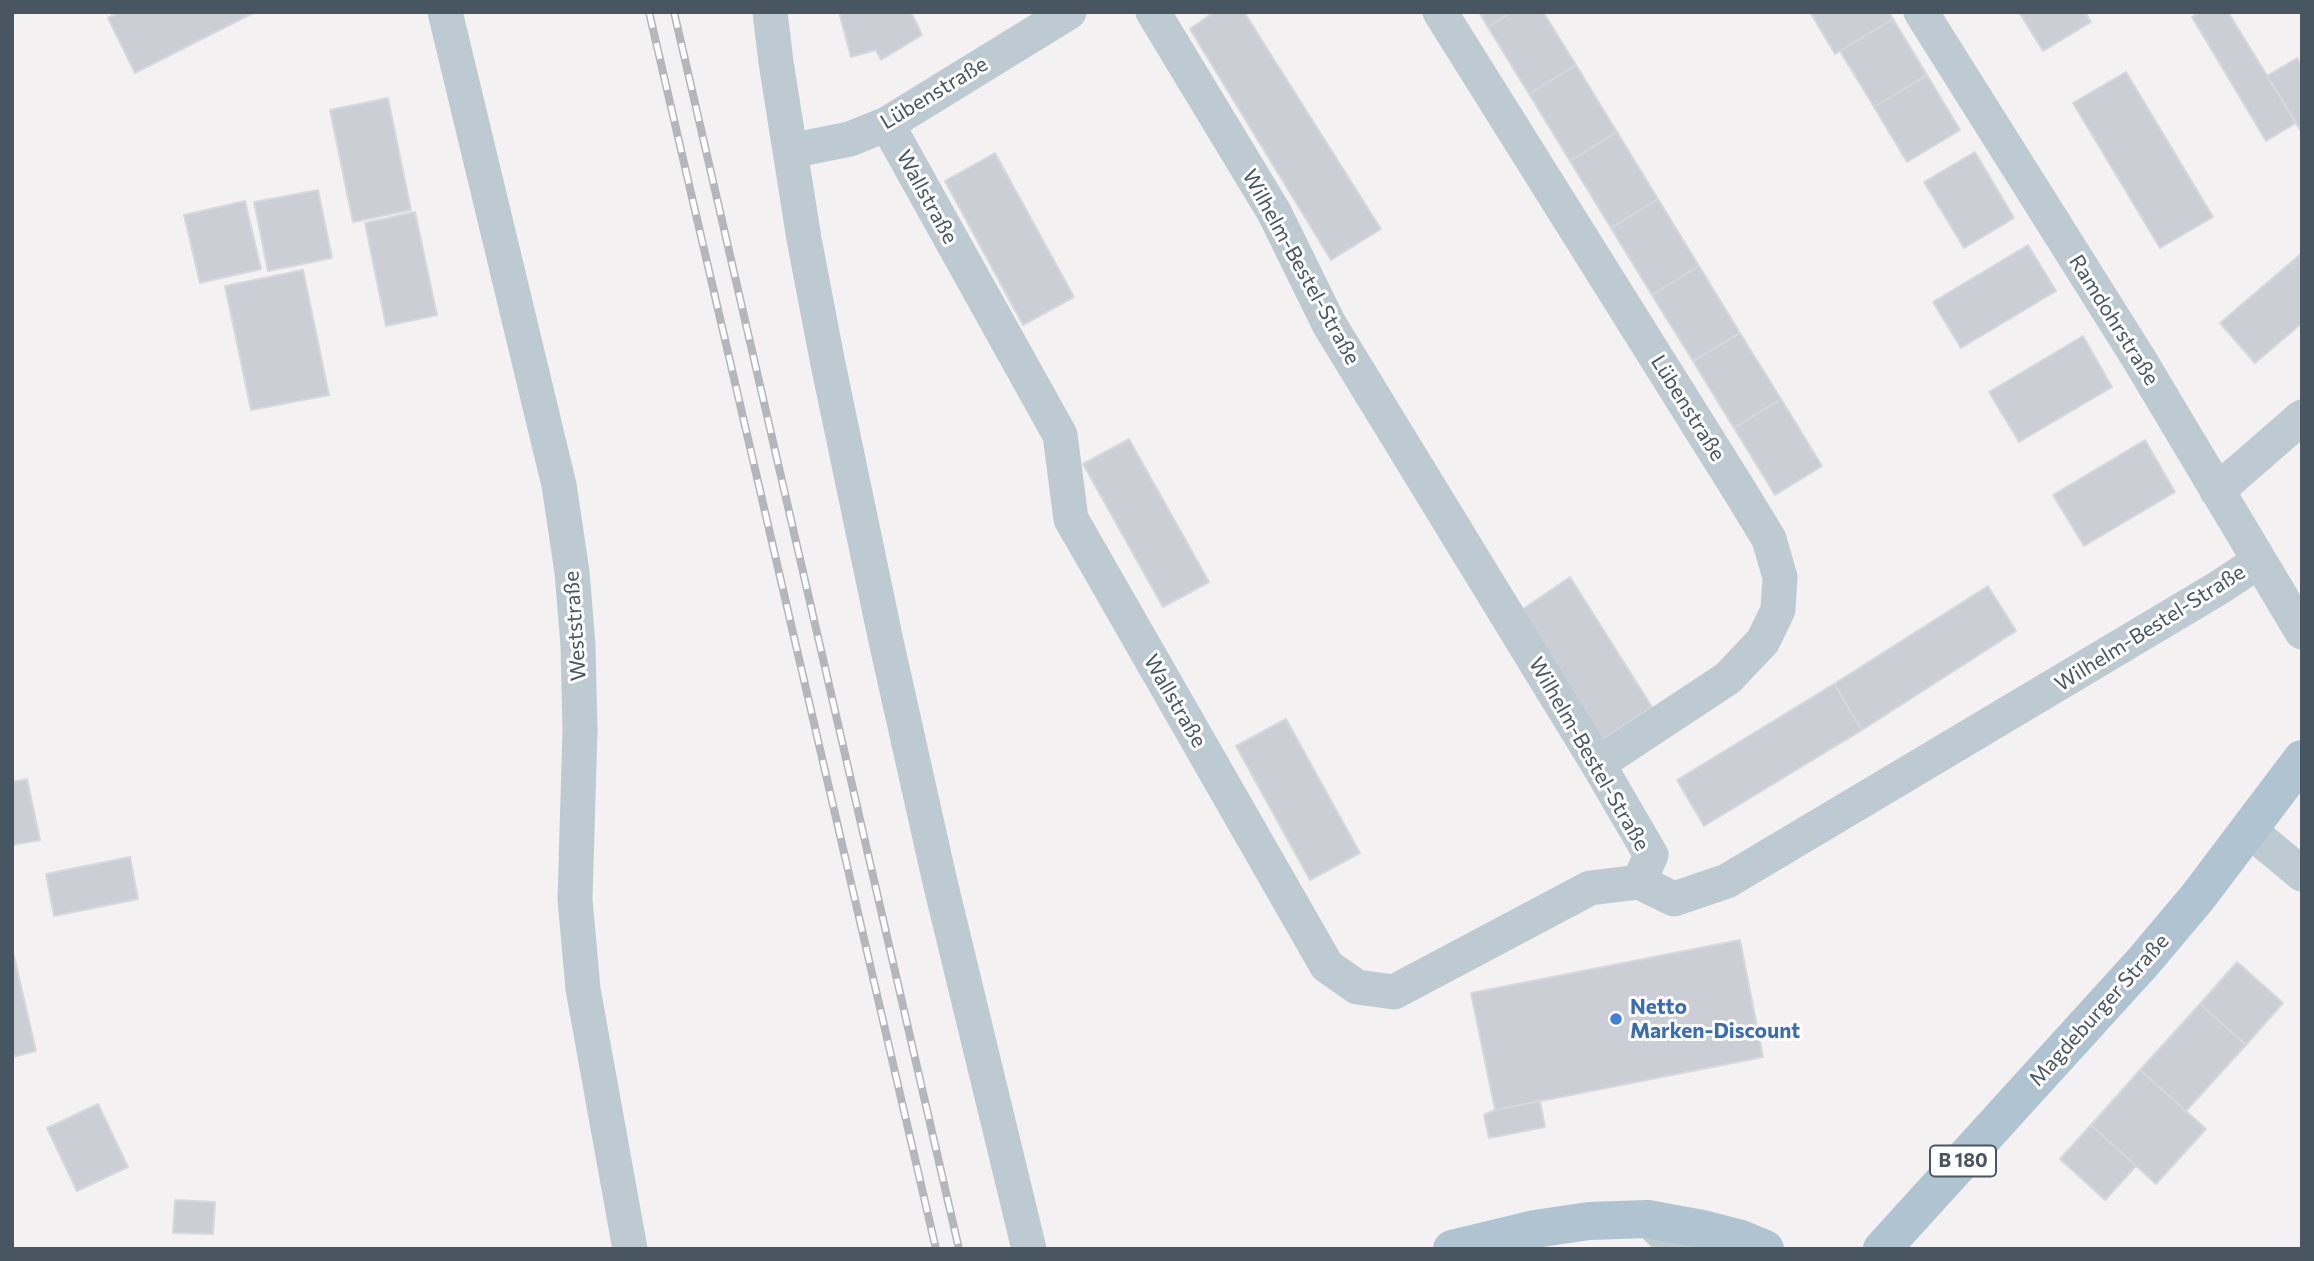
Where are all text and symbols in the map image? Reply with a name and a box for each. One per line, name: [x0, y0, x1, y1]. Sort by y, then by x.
street label: Lübenstraße: [876, 51, 992, 135]
street label: Wallstraße: [891, 146, 963, 248]
street label: Wilhelm-Bestel-Straße: [1237, 165, 1365, 369]
street label: Ramdohrstraße: [2064, 250, 2164, 390]
street label: Lübenstraße: [1645, 350, 1731, 466]
street label: Wilhelm-Bestel-Straße: [2050, 559, 2250, 697]
street label: Weststraße: [559, 570, 591, 682]
street label: Wallstraße: [1138, 650, 1212, 752]
street label: Wilhelm-Bestel-Straße: [1523, 653, 1655, 855]
street label: Magdeburger Straße: [2024, 929, 2174, 1091]
place label: Netto Marken-Discount: [1630, 994, 1800, 1044]
marker: Netto Marken-Discount: [1608, 1011, 1624, 1027]
road number: B 180: [1930, 1146, 1996, 1176]

